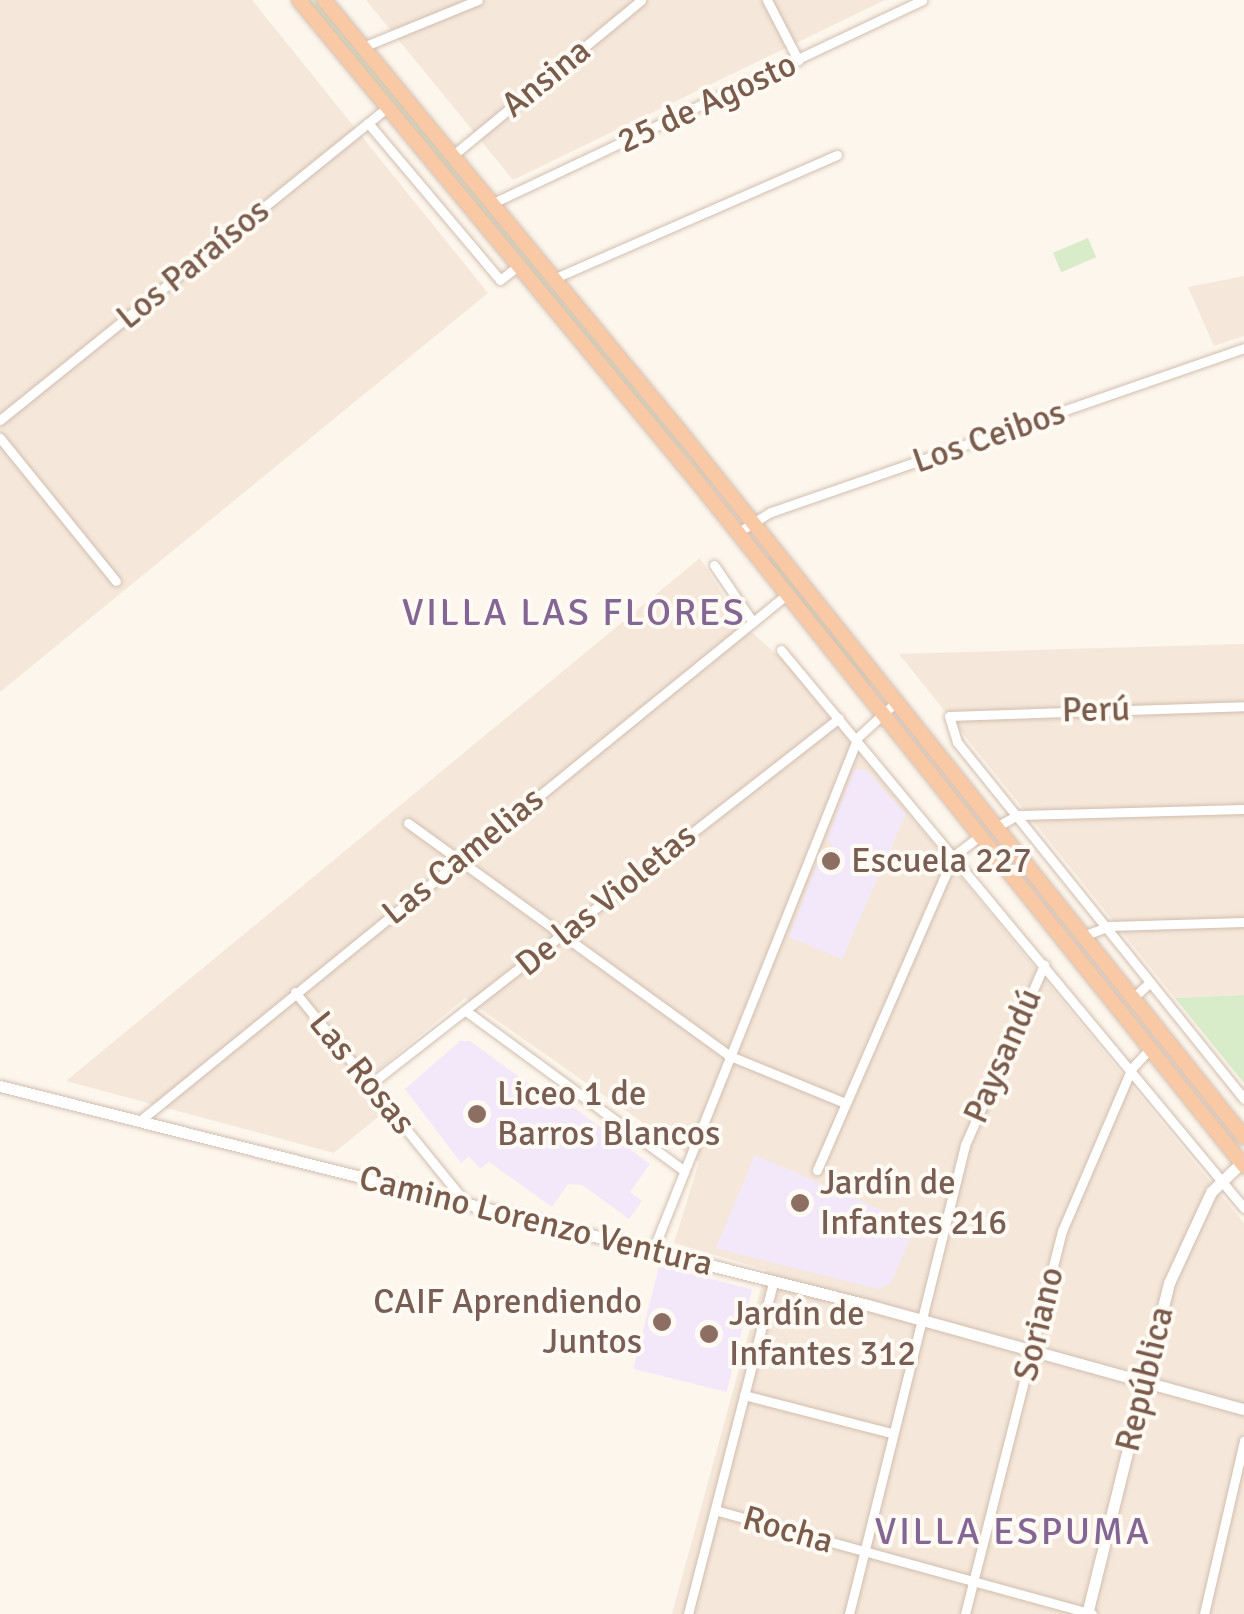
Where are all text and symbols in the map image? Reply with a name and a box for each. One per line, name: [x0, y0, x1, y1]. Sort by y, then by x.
street label: Ansina: [493, 30, 599, 126]
street label: 25 de Agosto: [611, 43, 803, 163]
street label: Los Paraísos: [108, 190, 278, 338]
street label: Los Ceibos: [907, 391, 1071, 483]
district label: VILLA LAS FLORES: [402, 590, 746, 636]
street label: Perú: [1061, 688, 1131, 732]
street label: Las Camelias: [374, 778, 552, 934]
street label: De las Violetas: [507, 815, 705, 985]
place label: Escuela 227: [851, 840, 1032, 882]
marker: Escuela 227: [820, 850, 842, 872]
street label: Paysandú: [955, 982, 1051, 1130]
street label: Las Rosas: [300, 1003, 424, 1143]
place label: Liceo 1 de Barros Blancos: [497, 1073, 720, 1155]
marker: Liceo 1 de Barros Blancos: [466, 1103, 488, 1125]
street label: Camino Lorenzo Ventura: [355, 1157, 717, 1285]
place label: Jardín de Infantes 216: [820, 1162, 1007, 1244]
marker: Jardín de Infantes 216: [789, 1192, 811, 1214]
street label: Soriano: [1005, 1263, 1073, 1385]
place label: CAIF Aprendiendo Juntos: [373, 1281, 642, 1363]
place label: Jardín de Infantes 312: [729, 1293, 916, 1375]
street label: República: [1107, 1302, 1183, 1456]
marker: CAIF Aprendiendo Juntos: [651, 1311, 673, 1333]
marker: Jardín de Infantes 312: [698, 1323, 720, 1345]
street label: Rocha: [738, 1497, 838, 1563]
district label: VILLA ESPUMA: [875, 1509, 1151, 1555]

